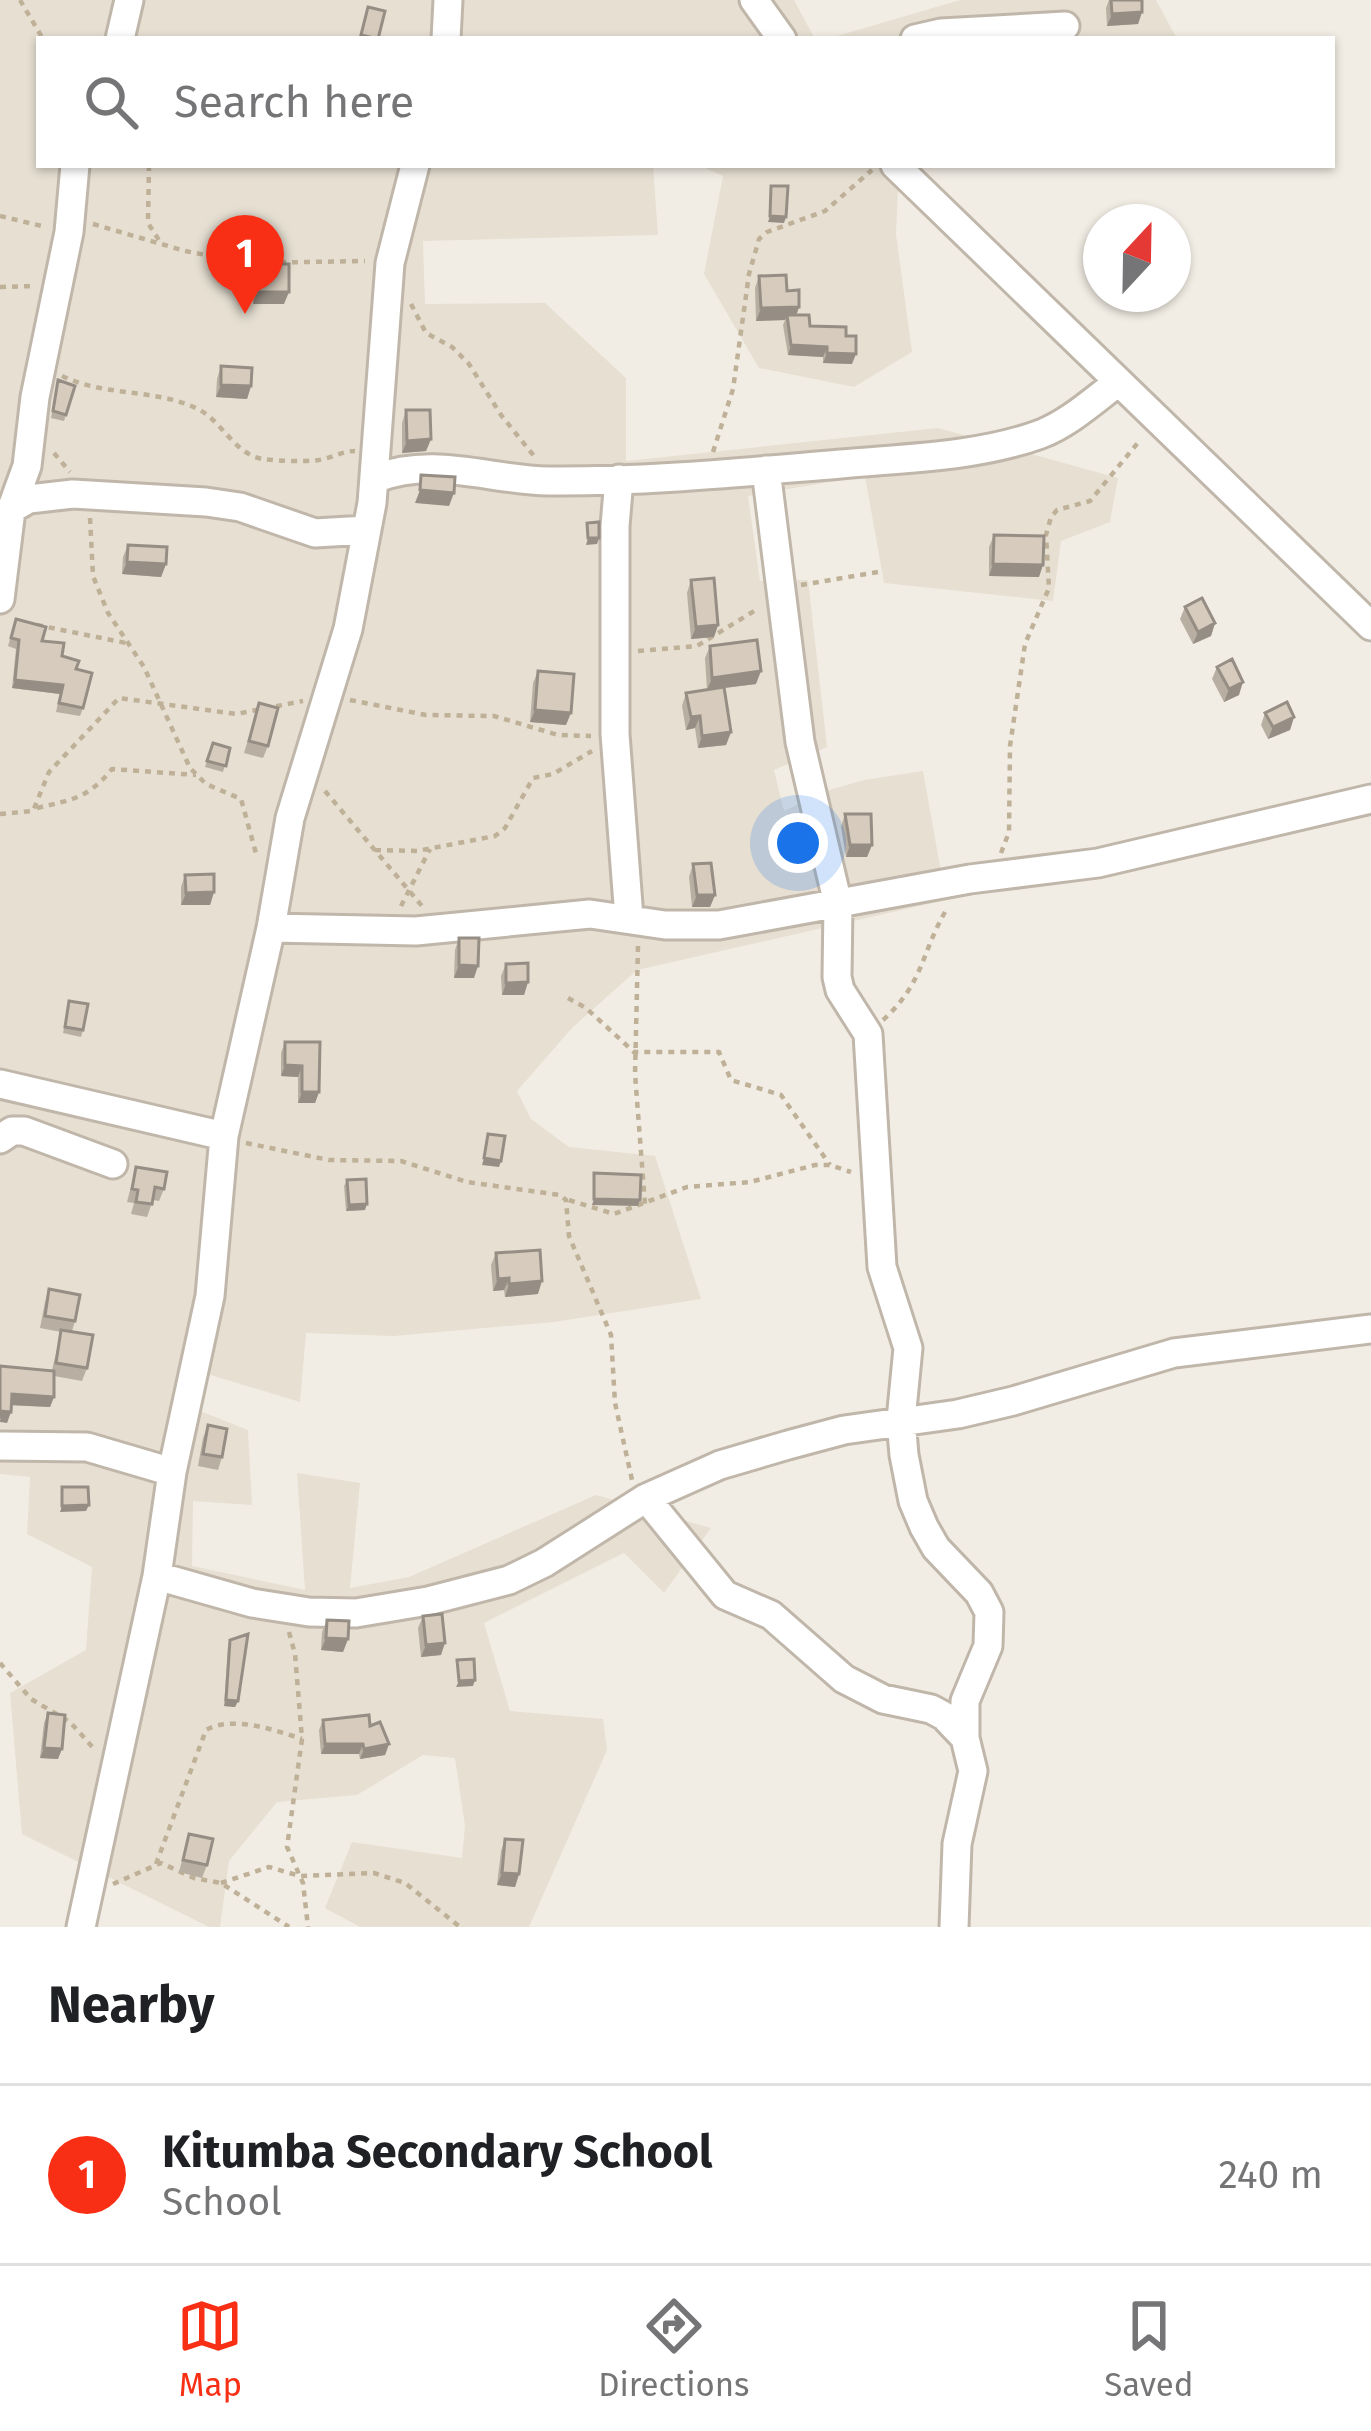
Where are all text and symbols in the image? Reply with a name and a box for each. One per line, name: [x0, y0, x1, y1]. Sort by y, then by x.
search box: [36, 36, 1335, 168]
icon: search: [78, 69, 144, 135]
text: Search here: [174, 75, 414, 129]
north arrow: [1083, 204, 1191, 312]
pin: 1: [206, 215, 284, 314]
your location: [768, 813, 828, 873]
text: Nearby: [48, 1974, 214, 2036]
text: Kitumba Secondary School: [162, 2125, 712, 2179]
text: 1: [78, 2152, 96, 2198]
text: 240 m: [1218, 2152, 1323, 2198]
text: School: [162, 2179, 282, 2225]
tab: Map: [177, 2293, 243, 2405]
tab: Directions: [598, 2293, 750, 2405]
tab: Saved: [1104, 2293, 1194, 2405]

